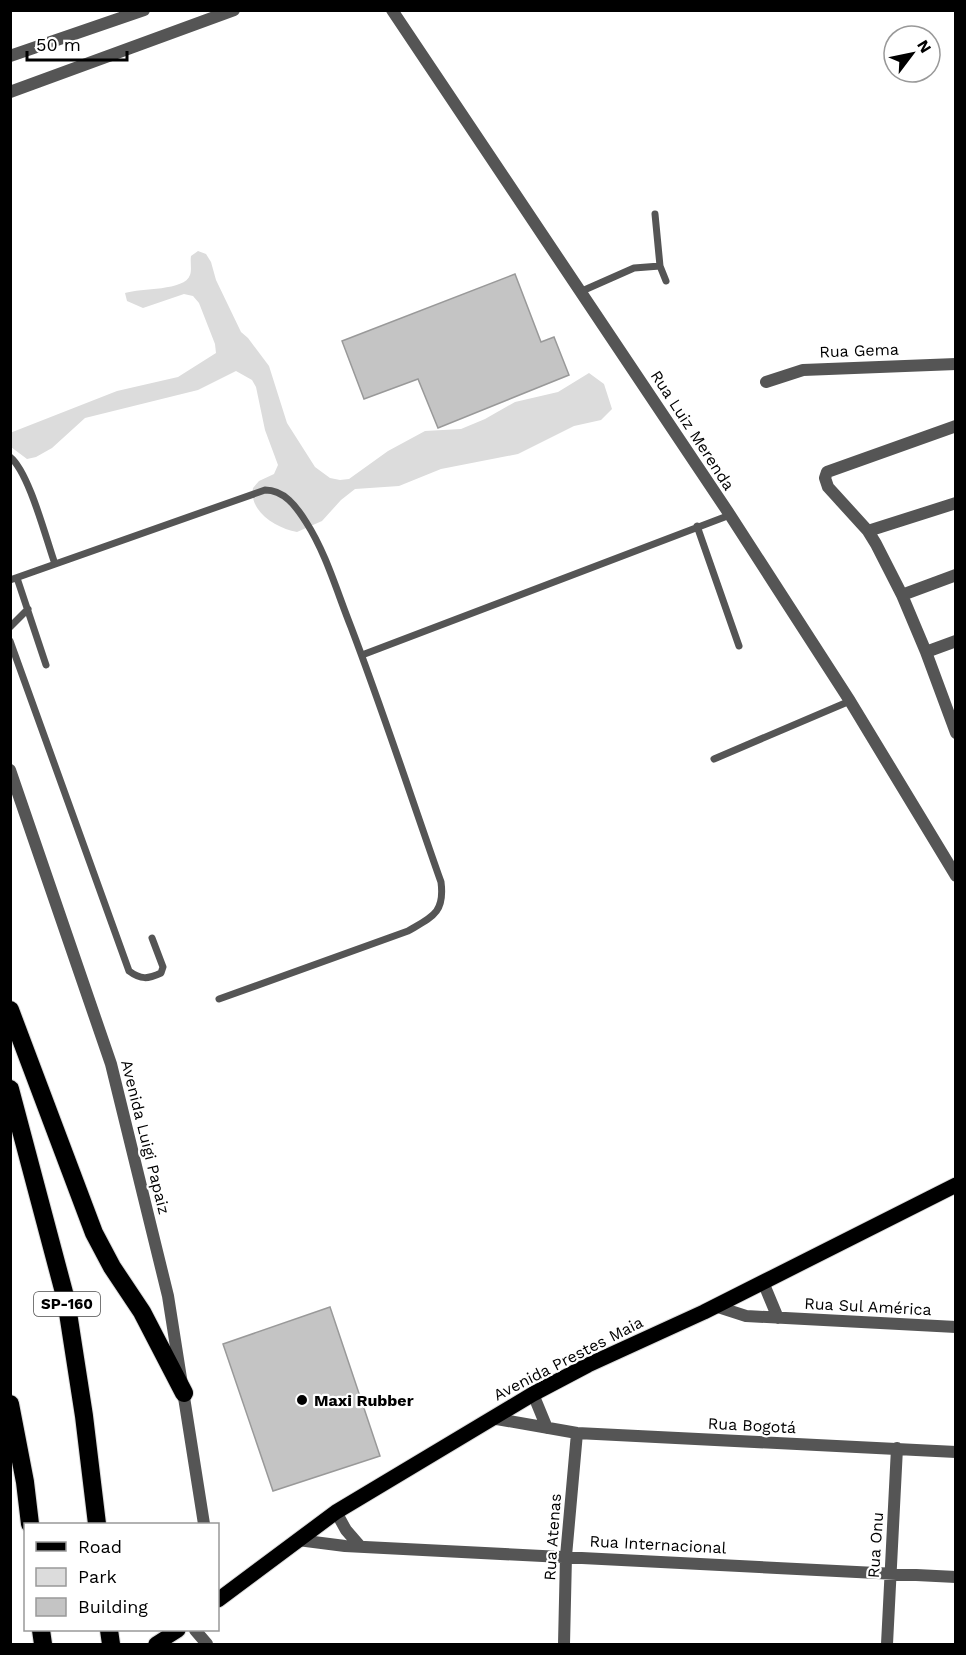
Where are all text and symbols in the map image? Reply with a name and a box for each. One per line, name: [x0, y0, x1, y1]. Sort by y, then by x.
scale bar: [27, 24, 128, 62]
north arrow: [882, 24, 942, 84]
text: 50 m: [36, 34, 81, 55]
text: N: [913, 36, 935, 56]
street label: Rua Gema: [819, 340, 899, 361]
street label: Rua Luiz Merenda: [647, 367, 738, 494]
street label: Avenida Luigi Papaiz: [117, 1058, 174, 1216]
road number: SP-160: [34, 1292, 100, 1316]
street label: Rua Sul América: [804, 1294, 932, 1319]
street label: Avenida Prestes Maia: [490, 1312, 646, 1404]
place label: Maxi Rubber: [314, 1391, 414, 1410]
marker: Maxi Rubber: [295, 1393, 309, 1407]
street label: Rua Bogotá: [707, 1414, 797, 1437]
street label: Rua Atenas: [540, 1493, 565, 1581]
street label: Rua Onu: [864, 1511, 887, 1579]
legend: [24, 1523, 219, 1631]
street label: Rua Internacional: [589, 1531, 727, 1558]
text: Road: [78, 1536, 122, 1557]
text: Park: [78, 1566, 117, 1587]
text: Building: [78, 1596, 148, 1617]

